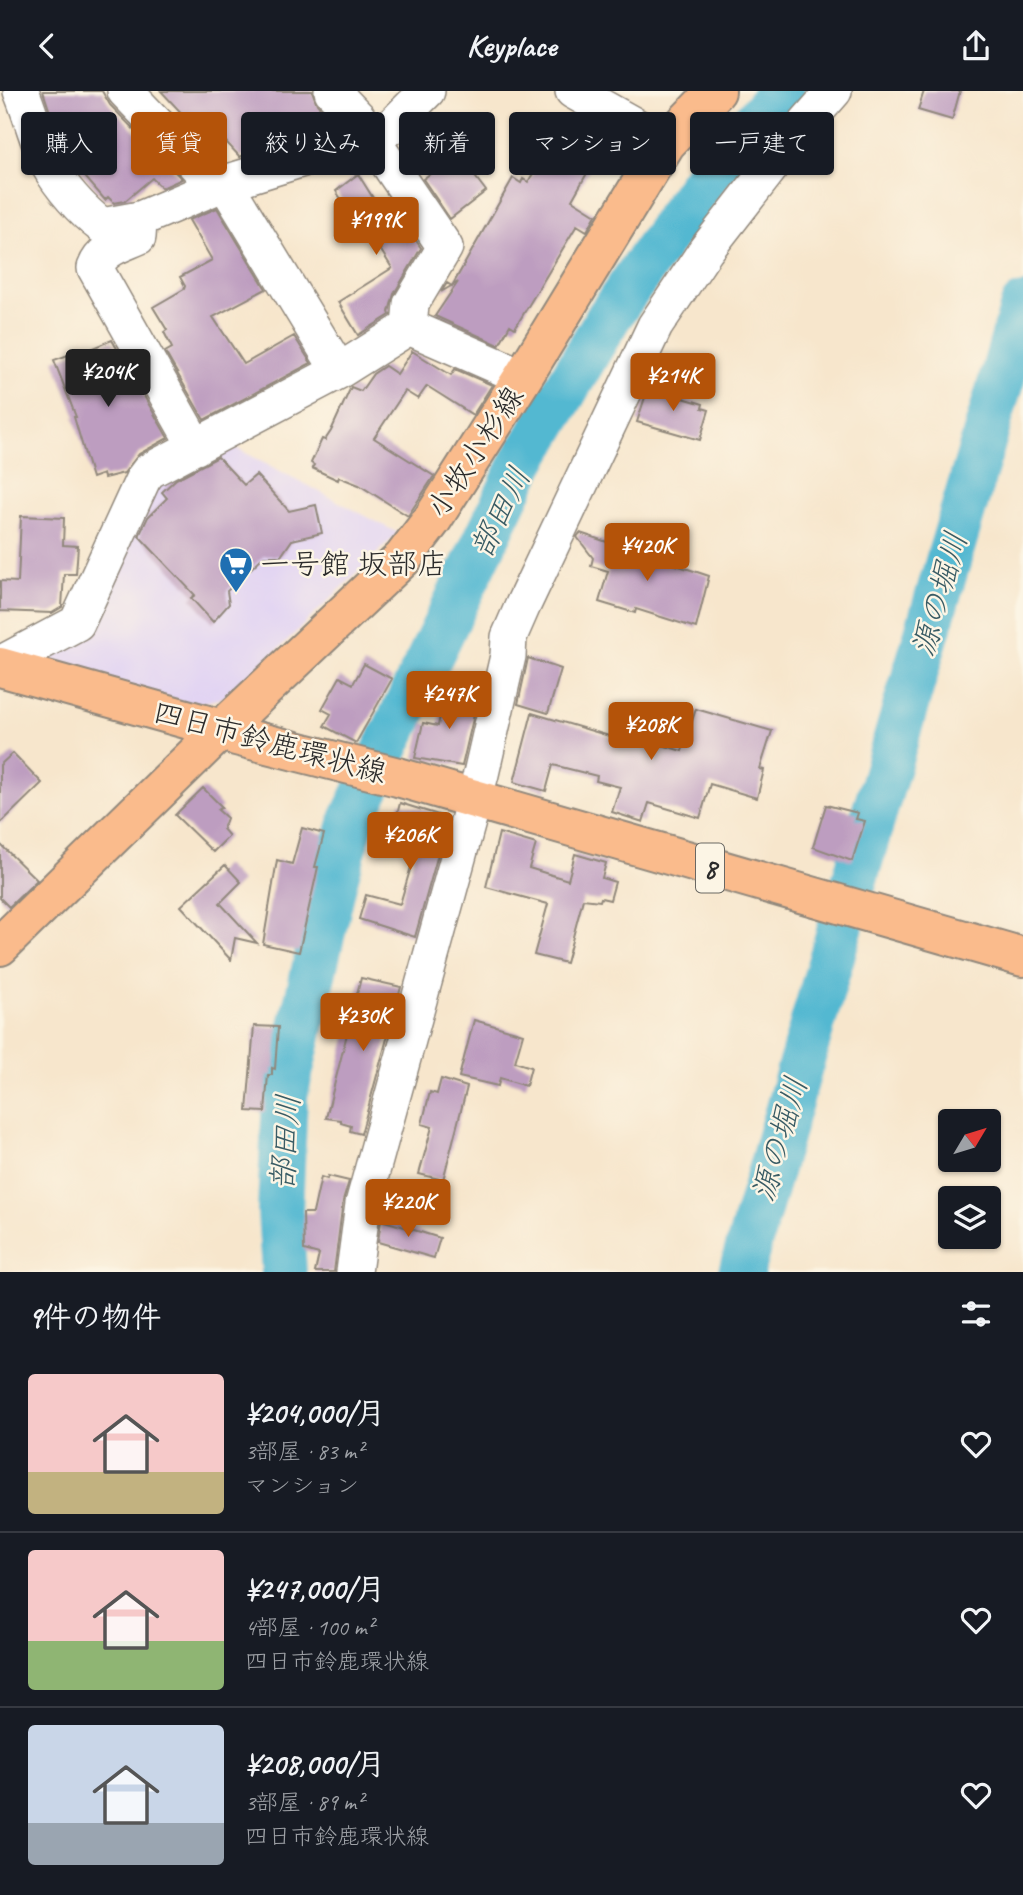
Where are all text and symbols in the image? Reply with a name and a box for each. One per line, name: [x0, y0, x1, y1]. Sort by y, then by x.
text: Keyplace: [467, 25, 556, 66]
icon: back: [28, 27, 66, 65]
icon: share: [957, 27, 995, 65]
chip: 購入: [21, 112, 117, 175]
chip: 賃貸: [131, 112, 227, 175]
chip: 絞り込み: [241, 112, 385, 175]
chip: 新着: [399, 112, 495, 175]
chip: マンション: [509, 112, 676, 175]
chip: 一戸建て: [690, 112, 834, 175]
pin: ¥199K: [327, 197, 425, 257]
text: ¥199K: [350, 205, 402, 234]
pin: ¥204K: [59, 349, 157, 409]
pin: ¥214K: [624, 353, 722, 413]
text: ¥204K: [81, 357, 135, 386]
text: ¥214K: [646, 361, 700, 390]
street label: 小牧小杉線: [418, 379, 532, 525]
water label: 部田川: [461, 460, 540, 564]
pin: ¥420K: [598, 524, 696, 583]
water label: 源の堀川: [902, 527, 977, 661]
text: ¥420K: [620, 531, 674, 560]
supermarket icon: 一号館 坂部店: [217, 545, 255, 594]
place label: 一号館 坂部店: [260, 545, 447, 583]
pin: ¥247K: [400, 671, 498, 731]
text: ¥247K: [423, 679, 476, 708]
street label: 四日市鈴鹿環状線: [149, 693, 391, 791]
pin: ¥208K: [602, 703, 700, 762]
text: ¥208K: [624, 710, 678, 739]
pin: ¥206K: [361, 813, 459, 872]
text: ¥206K: [383, 820, 437, 849]
road number: 8: [696, 843, 724, 893]
pin: ¥230K: [314, 993, 412, 1053]
text: ¥230K: [336, 1001, 390, 1030]
water label: 源の堀川: [742, 1072, 817, 1206]
water label: 部田川: [262, 1093, 309, 1191]
north arrow: [938, 1109, 1001, 1173]
map controls: [938, 1109, 1001, 1249]
pin: ¥220K: [359, 1179, 457, 1239]
button: layers: [938, 1186, 1001, 1249]
text: ¥220K: [381, 1187, 435, 1216]
icon: filters: [957, 1295, 995, 1333]
text: 9件の物件: [28, 1298, 161, 1336]
text: ¥204,000/月: [245, 1394, 385, 1432]
icon: home: [84, 1402, 168, 1486]
icon: heart: [957, 1425, 995, 1463]
text: 3部屋 · 83 m²: [245, 1437, 363, 1466]
text: マンション: [245, 1471, 359, 1500]
text: ¥247,000/月: [245, 1570, 385, 1608]
icon: home: [84, 1578, 168, 1662]
icon: heart: [957, 1601, 995, 1639]
text: 4部屋 · 100 m²: [245, 1613, 374, 1642]
text: 四日市鈴鹿環状線: [245, 1647, 429, 1676]
text: ¥208,000/月: [245, 1745, 385, 1783]
icon: home: [84, 1753, 168, 1837]
icon: heart: [957, 1776, 995, 1814]
text: 3部屋 · 89 m²: [245, 1788, 363, 1817]
text: 四日市鈴鹿環状線: [245, 1822, 429, 1851]

